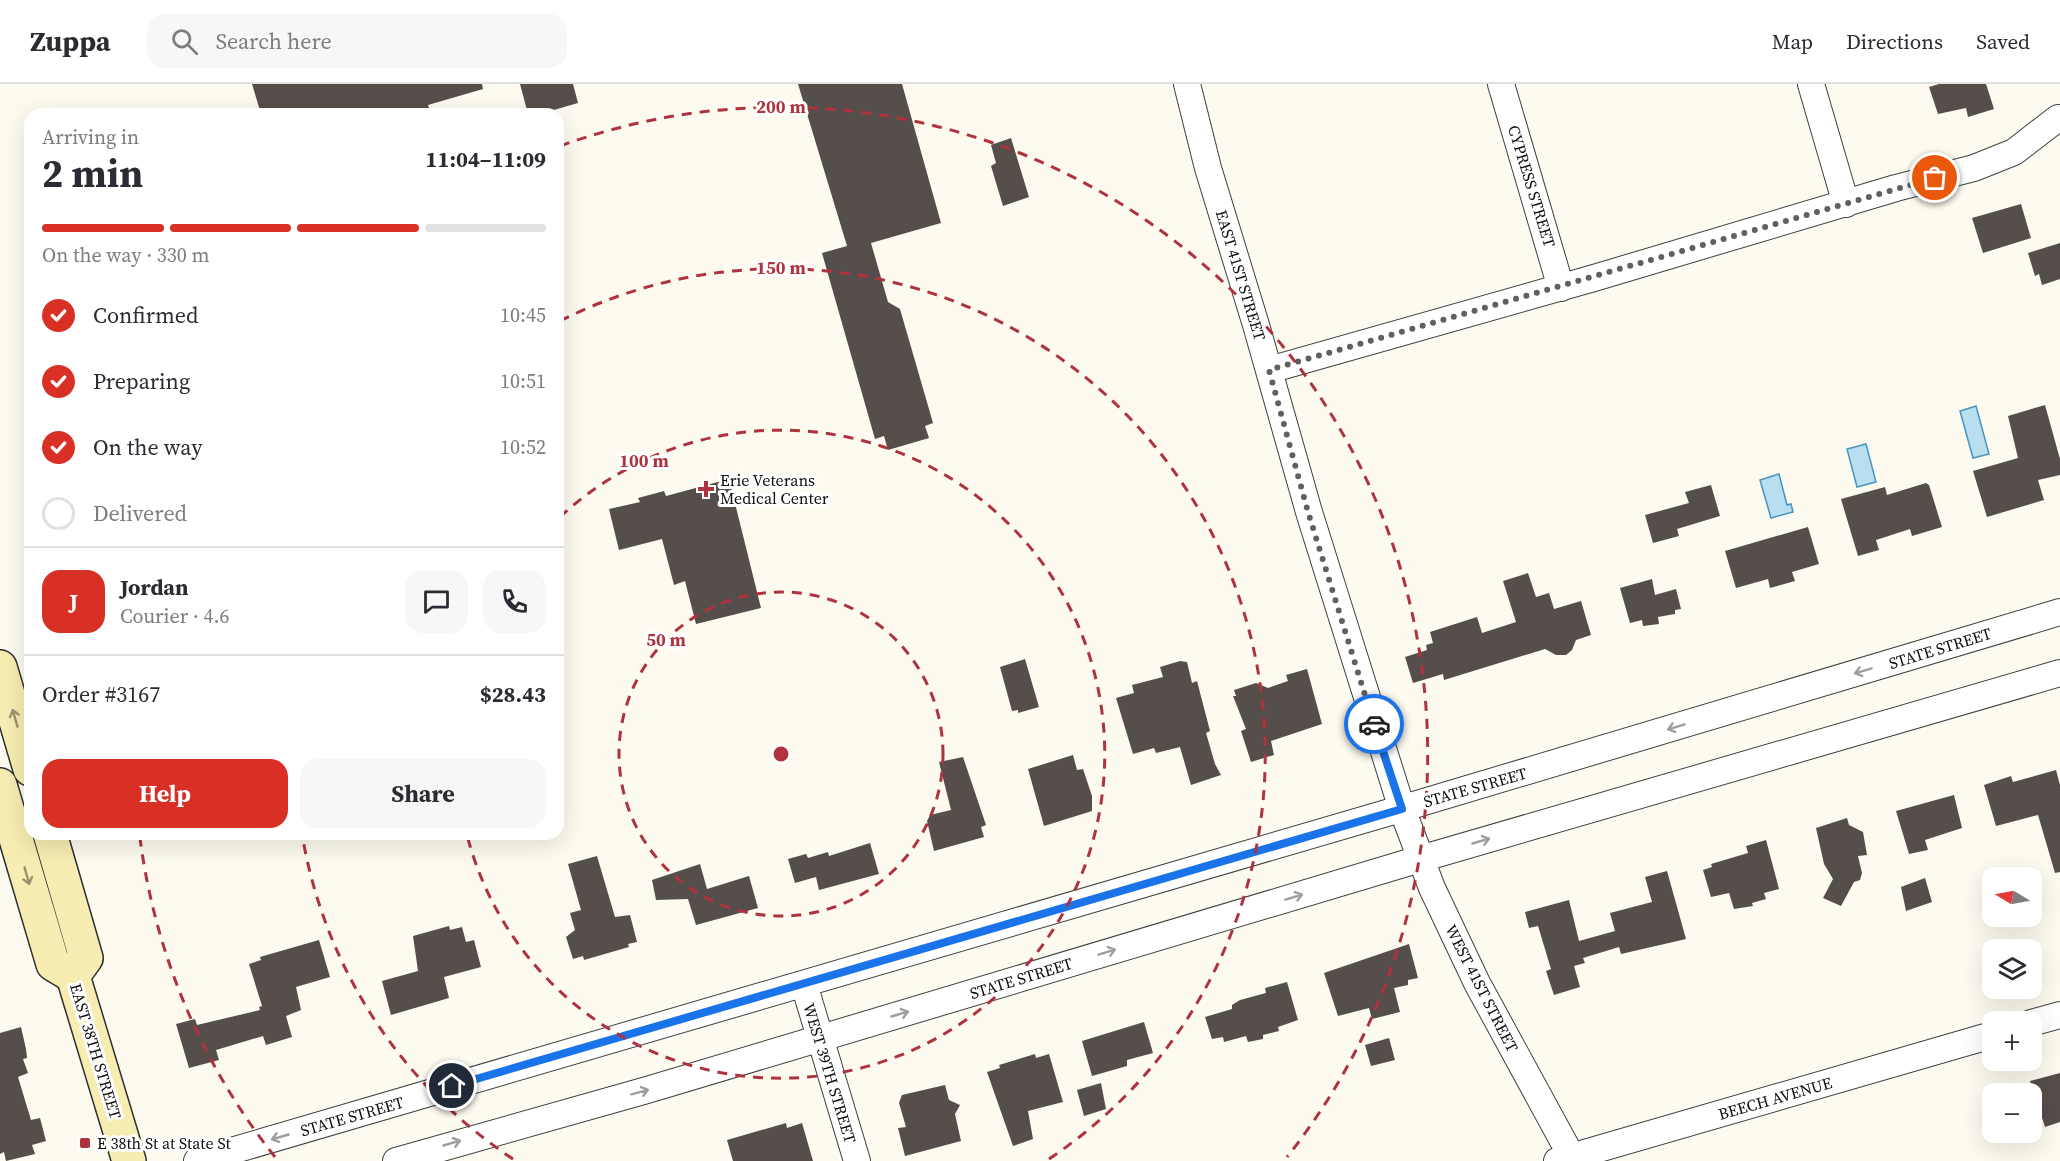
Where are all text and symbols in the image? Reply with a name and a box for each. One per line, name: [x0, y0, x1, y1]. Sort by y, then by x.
search box: [147, 14, 567, 68]
text: Zuppa: [30, 22, 111, 60]
icon: search: [168, 25, 201, 58]
text: Search here: [216, 26, 332, 56]
text: Map: [1772, 27, 1813, 56]
text: Directions: [1846, 27, 1943, 56]
text: Saved: [1976, 27, 2030, 56]
text: 200 m: [756, 94, 806, 119]
street label: CYPRESS STREET: [1503, 122, 1561, 250]
text: Arriving in: [42, 123, 139, 151]
text: 11:04–11:09: [426, 144, 546, 174]
text: 2 min: [42, 147, 143, 200]
pin: [1909, 152, 1960, 203]
icon: bag: [1918, 161, 1951, 194]
street label: EAST 41ST STREET: [1211, 207, 1271, 343]
text: On the way · 330 m: [42, 241, 209, 269]
text: 150 m: [756, 255, 806, 280]
icon: check: [42, 299, 75, 332]
text: Confirmed: [93, 300, 198, 330]
text: 10:45: [500, 301, 546, 329]
icon: check: [42, 365, 75, 398]
text: Preparing: [93, 366, 190, 396]
text: 10:51: [500, 367, 546, 395]
icon: check: [42, 431, 75, 464]
text: On the way: [93, 432, 202, 462]
text: 10:52: [500, 433, 546, 461]
text: 100 m: [619, 448, 669, 473]
place label: Erie Veterans Medical Center: [720, 469, 829, 509]
marker: Erie Veterans Medical Center: [697, 480, 715, 498]
text: Delivered: [93, 498, 187, 528]
button: chat: [405, 570, 468, 633]
button: phone: [483, 570, 546, 633]
text: Jordan: [120, 572, 188, 602]
text: J: [69, 586, 78, 616]
text: Courier · 4.6: [120, 602, 229, 630]
street label: STATE STREET: [1886, 622, 1994, 674]
text: 50 m: [646, 627, 686, 652]
one-way arrow: [1854, 666, 1873, 677]
text: Order #3167: [42, 679, 160, 709]
text: $28.43: [480, 679, 546, 709]
courier: [1344, 694, 1404, 754]
icon: car: [1358, 708, 1391, 741]
one-way arrow: [9, 709, 20, 728]
one-way arrow: [1667, 722, 1686, 733]
centre of rings: [771, 744, 791, 764]
button: Help: [42, 759, 288, 828]
button: Share: [300, 759, 546, 828]
street label: STATE STREET: [1421, 762, 1529, 812]
one-way arrow: [1471, 835, 1490, 846]
one-way arrow: [22, 866, 33, 885]
north arrow: [1982, 867, 2042, 927]
map controls: [1982, 867, 2042, 1143]
one-way arrow: [1284, 891, 1303, 902]
street label: WEST 41ST STREET: [1440, 920, 1524, 1056]
button: layers: [1982, 939, 2042, 999]
one-way arrow: [1097, 946, 1116, 957]
street label: STATE STREET: [967, 952, 1075, 1004]
street label: EAST 38TH STREET: [65, 981, 127, 1122]
street label: WEST 39TH STREET: [798, 1000, 862, 1146]
one-way arrow: [890, 1008, 909, 1019]
button: +: [1982, 1011, 2042, 1071]
pin: [426, 1060, 477, 1111]
icon: home: [435, 1069, 468, 1102]
street label: BEECH AVENUE: [1716, 1071, 1835, 1125]
button: −: [1982, 1083, 2042, 1143]
one-way arrow: [630, 1086, 649, 1097]
street label: STATE STREET: [298, 1091, 406, 1141]
place label: E 38th St at State St: [97, 1132, 231, 1154]
one-way arrow: [271, 1132, 290, 1143]
marker: E 38th St at State St: [78, 1136, 92, 1150]
one-way arrow: [442, 1137, 461, 1148]

